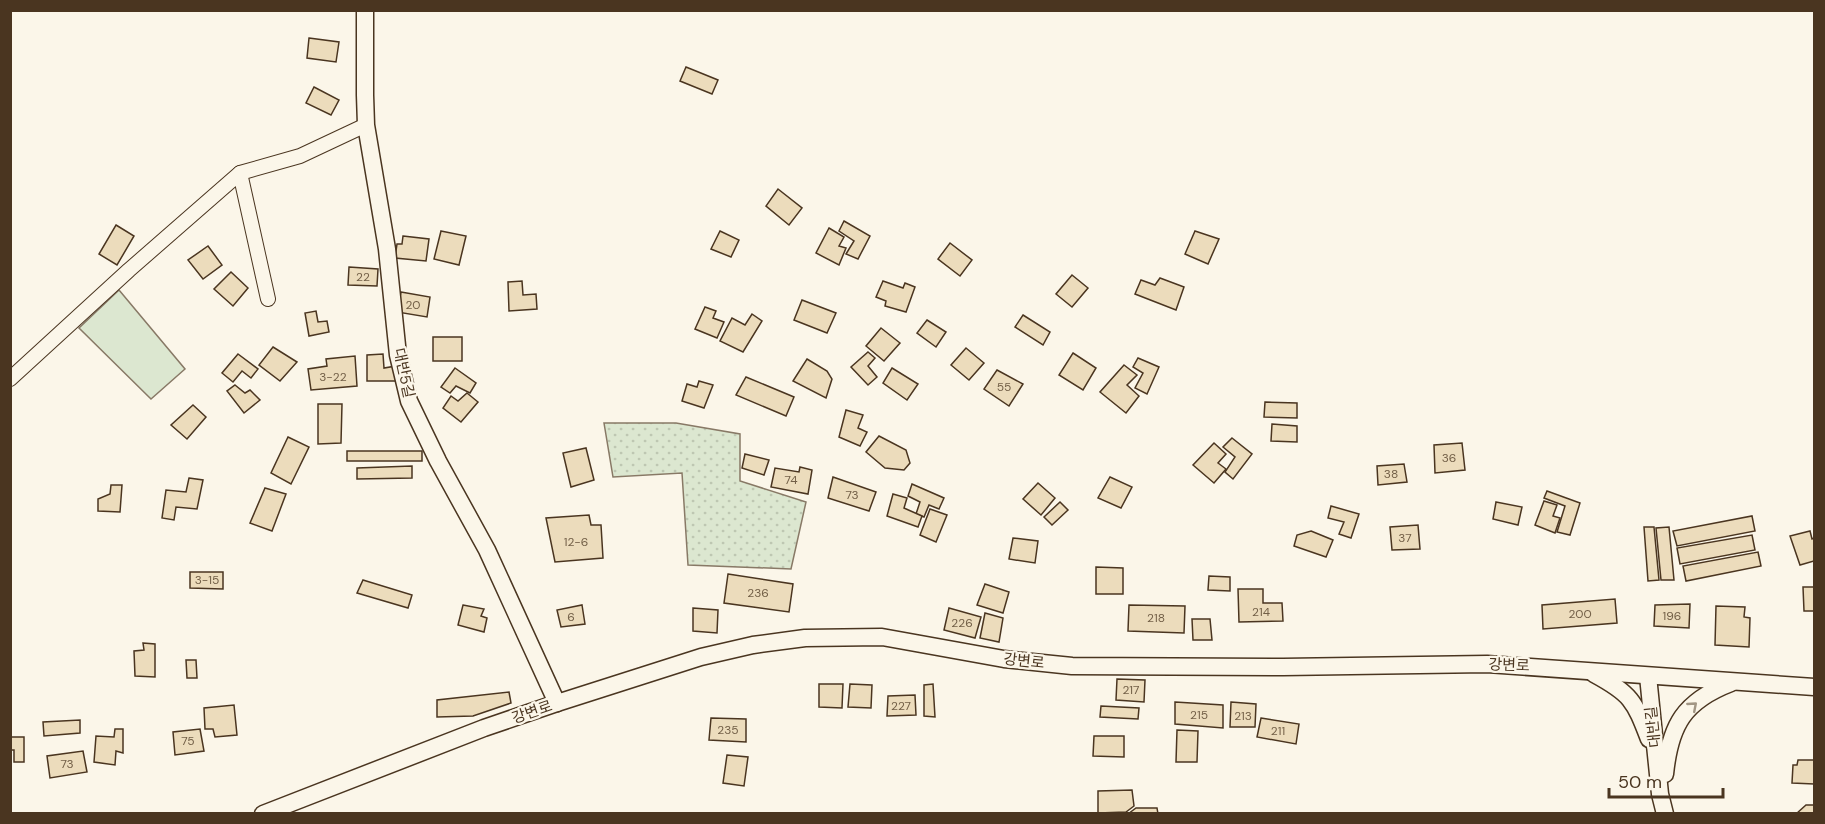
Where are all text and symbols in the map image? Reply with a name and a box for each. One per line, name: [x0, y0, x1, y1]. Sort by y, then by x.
house number: 22: [356, 269, 370, 285]
house number: 20: [405, 297, 421, 313]
street label: 대반5길: [389, 346, 419, 400]
house number: 3-22: [319, 369, 347, 385]
house number: 55: [997, 379, 1011, 395]
house number: 36: [1442, 450, 1456, 466]
house number: 38: [1384, 466, 1398, 482]
house number: 74: [785, 472, 797, 488]
house number: 73: [845, 487, 859, 503]
house number: 37: [1398, 530, 1412, 546]
house number: 12-6: [564, 534, 588, 550]
house number: 3-15: [195, 572, 219, 588]
house number: 236: [747, 585, 769, 601]
house number: 214: [1252, 604, 1270, 620]
house number: 200: [1568, 606, 1592, 622]
house number: 196: [1663, 608, 1681, 624]
house number: 6: [567, 609, 575, 625]
house number: 218: [1147, 610, 1165, 626]
house number: 226: [951, 615, 973, 631]
street label: 강변로: [1002, 649, 1046, 673]
street label: 강변로: [1488, 654, 1530, 676]
house number: 217: [1122, 682, 1140, 698]
street label: 강변로: [509, 696, 555, 728]
house number: 227: [891, 698, 911, 714]
one-way arrow: [1686, 702, 1697, 713]
street label: 대반길: [1641, 705, 1665, 749]
house number: 215: [1190, 707, 1208, 723]
house number: 213: [1234, 708, 1252, 724]
house number: 235: [717, 722, 739, 738]
house number: 211: [1271, 723, 1285, 739]
house number: 75: [181, 733, 195, 749]
house number: 73: [60, 756, 74, 772]
scale bar: [1609, 761, 1723, 799]
text: 50 m: [1618, 770, 1662, 794]

